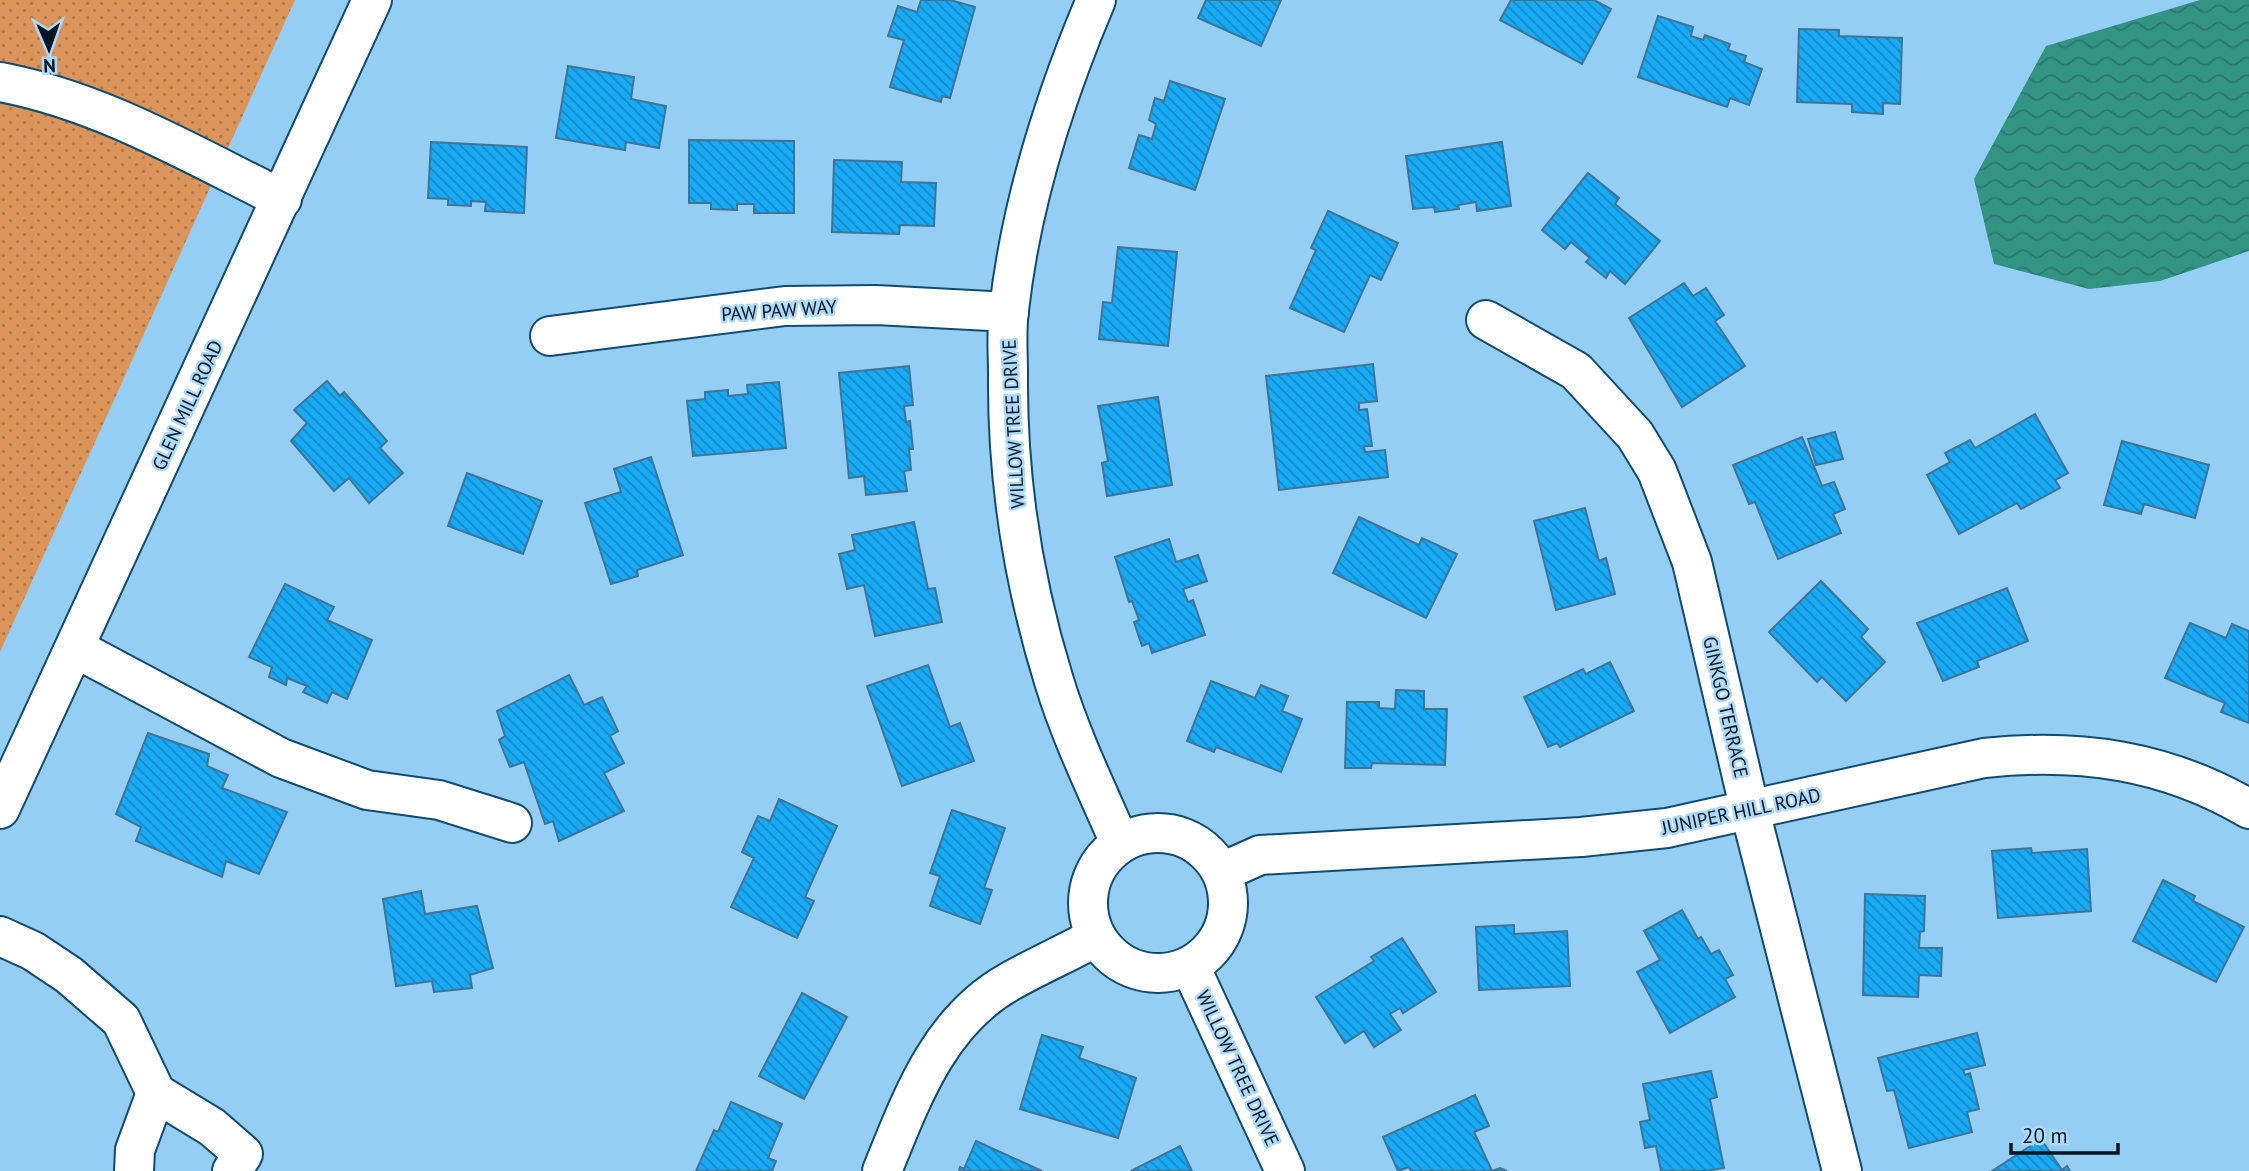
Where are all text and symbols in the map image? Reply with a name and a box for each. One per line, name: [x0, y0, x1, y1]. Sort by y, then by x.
north arrow: [14, 14, 84, 84]
text: N: [43, 54, 56, 78]
street label: PAW PAW WAY: [720, 294, 838, 326]
street label: GLEN MILL ROAD: [146, 336, 228, 474]
street label: WILLOW TREE DRIVE: [997, 339, 1029, 509]
street label: GINKGO TERRACE: [1698, 634, 1754, 780]
street label: JUNIPER HILL ROAD: [1658, 782, 1823, 840]
street label: WILLOW TREE DRIVE: [1191, 986, 1285, 1150]
scale bar: [2011, 1112, 2118, 1156]
text: 20 m: [2022, 1122, 2068, 1149]

